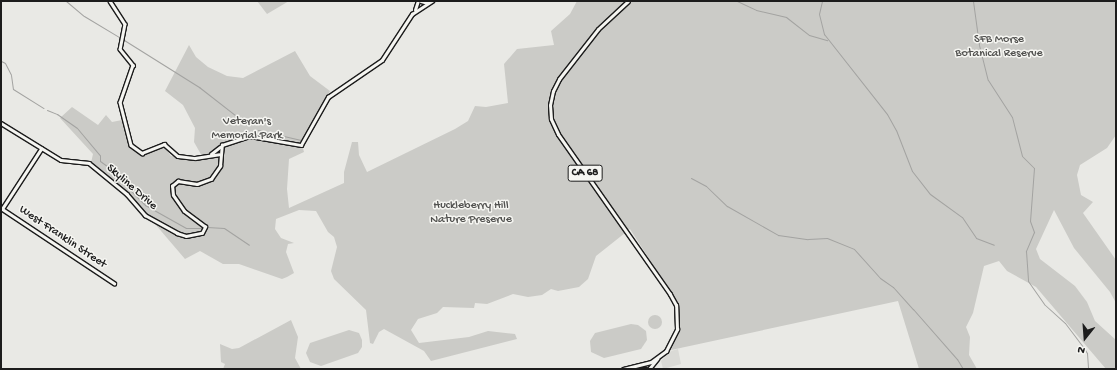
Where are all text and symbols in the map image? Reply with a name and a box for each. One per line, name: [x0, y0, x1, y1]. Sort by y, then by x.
park label: SFB Morse Botanical Reserve: [955, 34, 1043, 62]
park label: Veteran's Memorial Park: [211, 116, 283, 144]
street label: Skyline Drive: [103, 162, 159, 214]
road number: CA 68: [567, 164, 603, 182]
park label: Huckleberry Hill Nature Preserve: [430, 200, 512, 228]
street label: West Franklin Street: [16, 203, 108, 273]
north arrow: [1065, 318, 1105, 358]
text: N: [1076, 343, 1087, 356]

